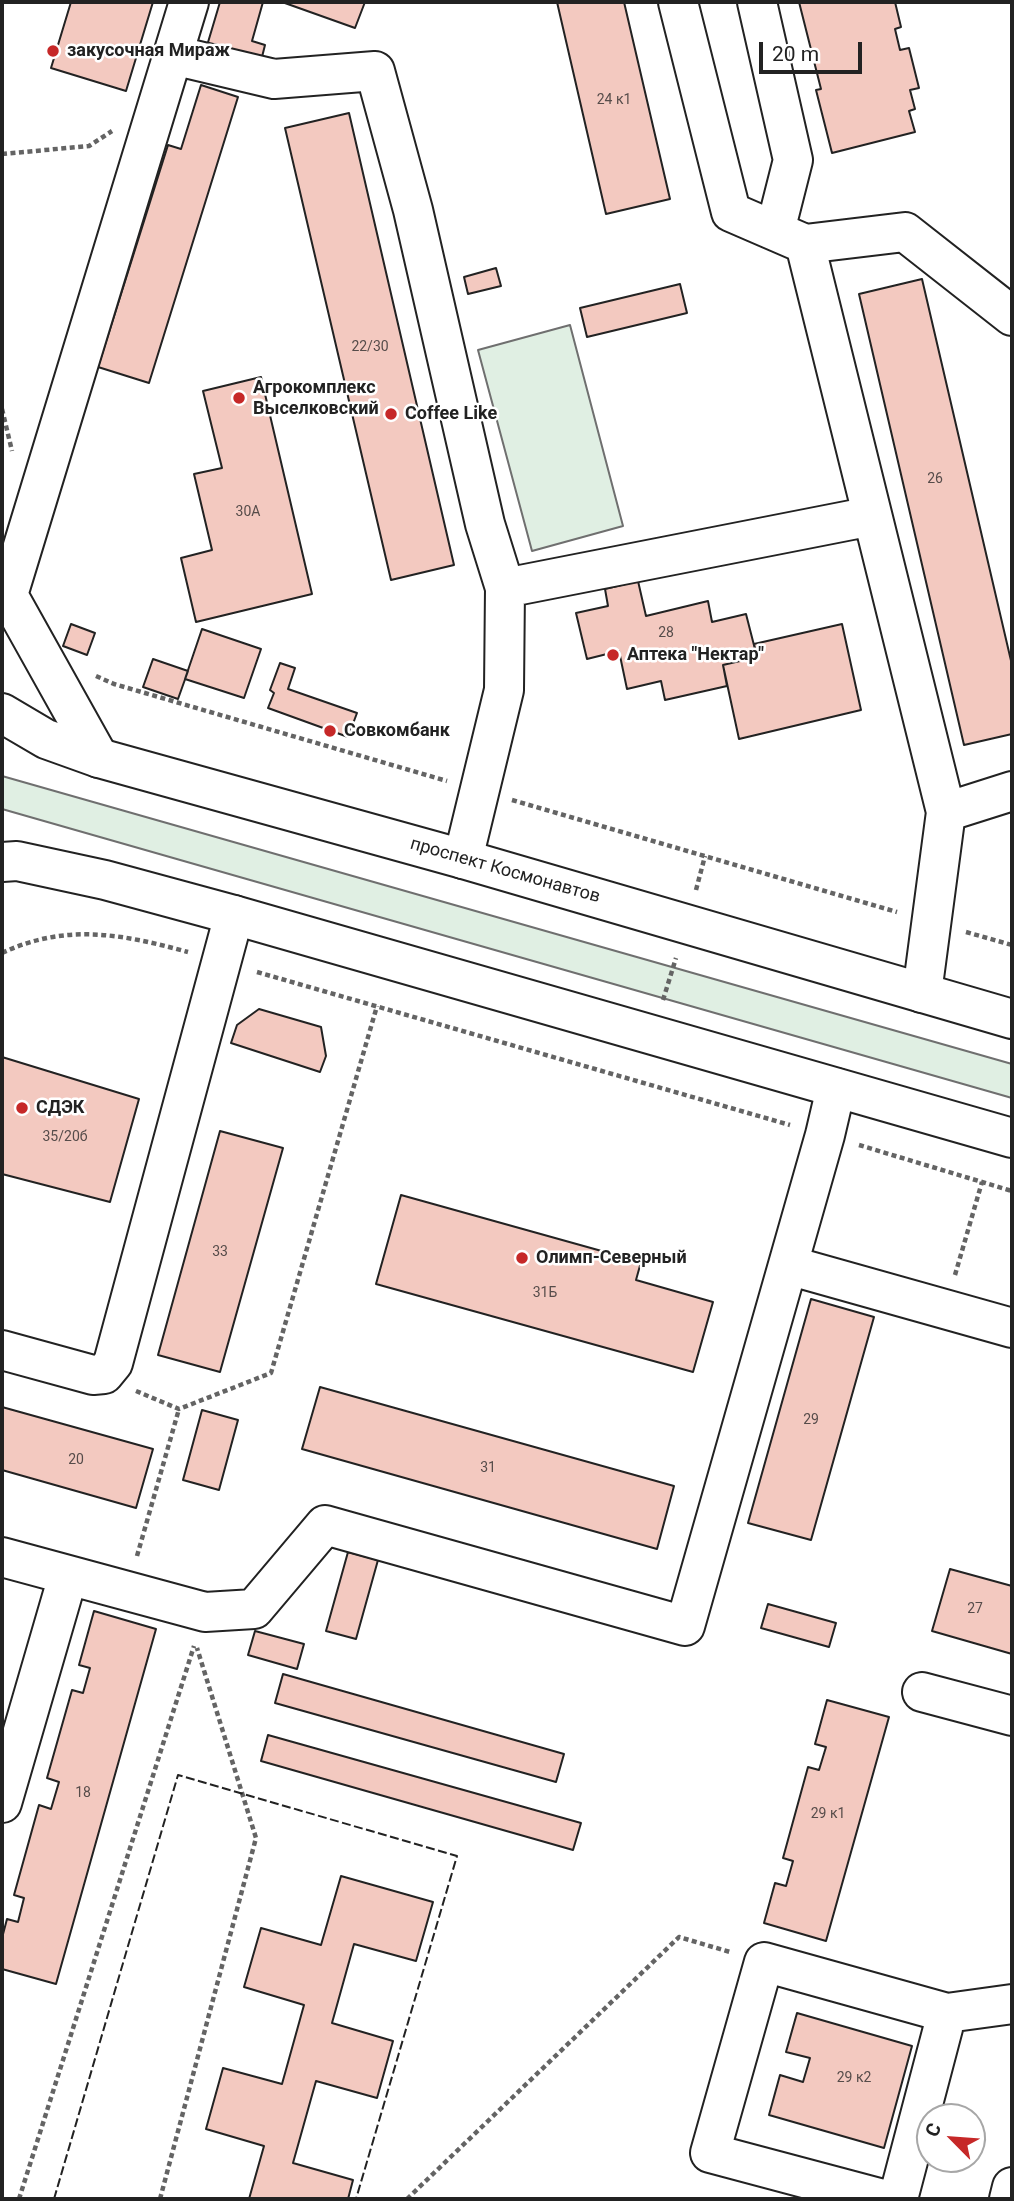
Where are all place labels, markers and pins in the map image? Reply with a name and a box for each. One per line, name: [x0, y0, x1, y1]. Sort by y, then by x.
place label: закусочная Мираж: [67, 40, 230, 62]
marker: закусочная Мираж: [45, 43, 61, 59]
place label: Агрокомплекс Выселковский: [253, 377, 379, 420]
marker: Агрокомплекс Выселковский: [231, 390, 247, 406]
place label: Coffee Like: [405, 403, 497, 425]
marker: Coffee Like: [383, 406, 399, 422]
place label: Аптека "Нектар": [627, 644, 764, 666]
marker: Аптека "Нектар": [605, 647, 621, 663]
place label: Совкомбанк: [344, 720, 450, 742]
marker: Совкомбанк: [322, 723, 338, 739]
place label: СДЭК: [36, 1097, 84, 1119]
marker: СДЭК: [14, 1100, 30, 1116]
place label: Олимп-Северный: [536, 1247, 687, 1269]
marker: Олимп-Северный: [514, 1250, 530, 1266]

